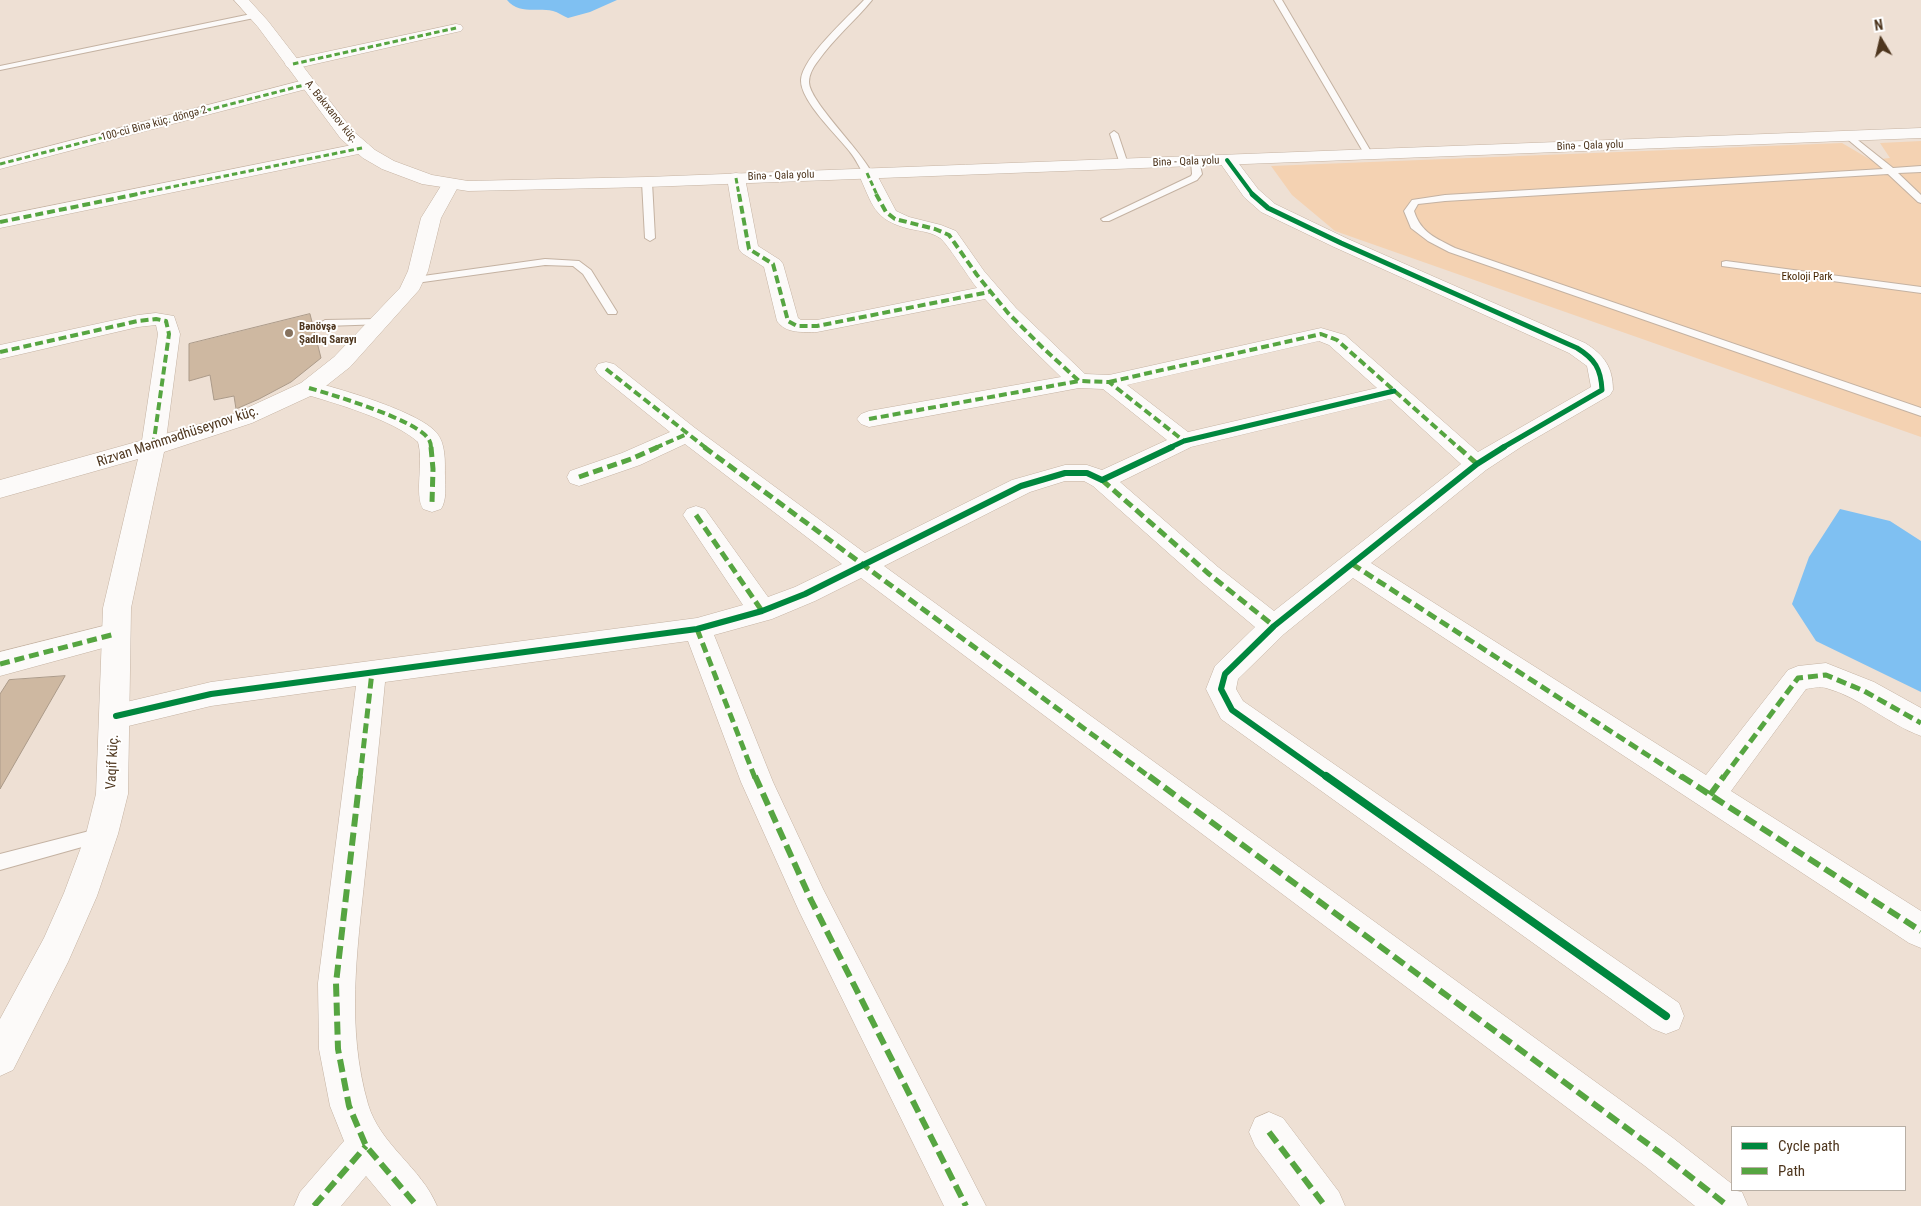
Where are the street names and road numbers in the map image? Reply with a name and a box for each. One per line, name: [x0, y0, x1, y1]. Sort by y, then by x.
street label: A. Bakıxanov küç.: [302, 78, 360, 146]
street label: 100-cü Binə küç. döngə 2: [100, 104, 208, 144]
street label: Binə - Qala yolu: [1556, 138, 1624, 154]
street label: Binə - Qala yolu: [1152, 154, 1220, 170]
street label: Binə - Qala yolu: [747, 168, 815, 184]
street label: Rizvan Məmmədhüseynov küç.: [95, 403, 261, 471]
street label: Vaqif küç.: [103, 734, 123, 790]

